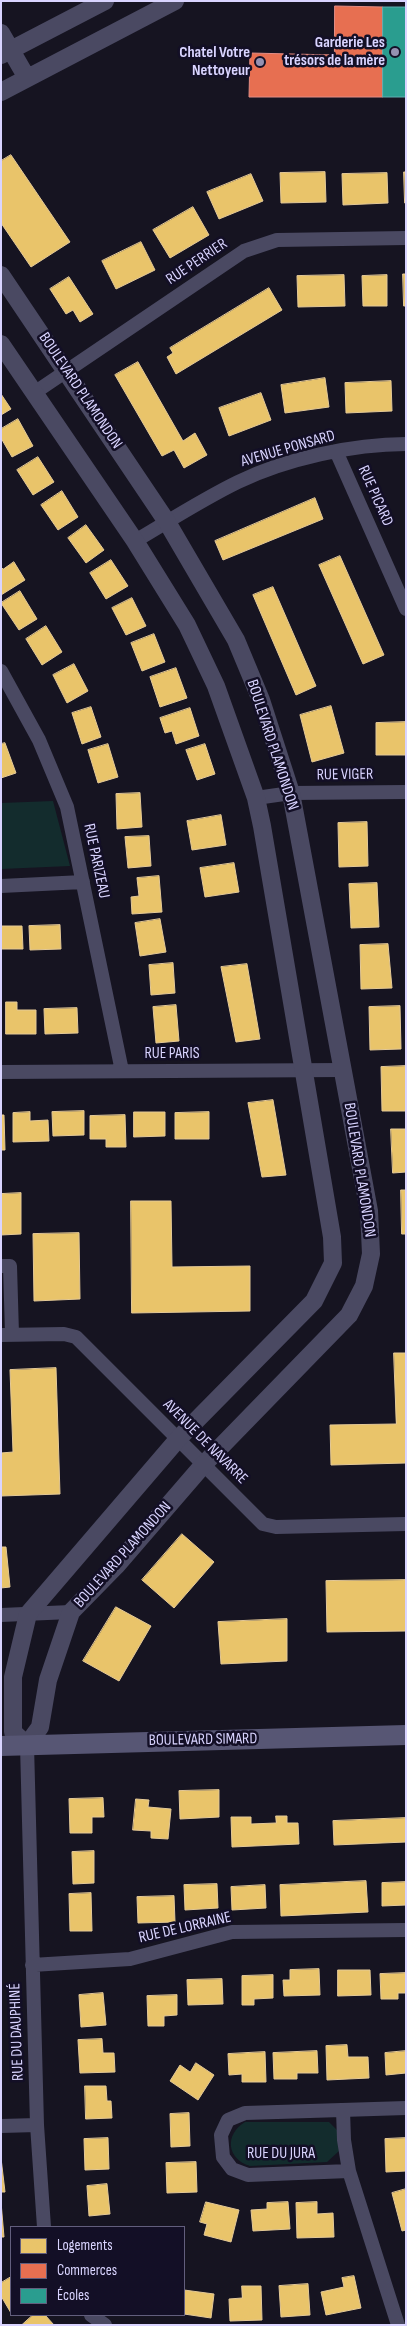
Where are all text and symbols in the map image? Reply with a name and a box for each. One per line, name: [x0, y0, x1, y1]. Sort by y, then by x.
place label: Garderie Les trésors de la mère: [284, 33, 385, 71]
place label: Chatel Votre Nettoyeur: [179, 43, 250, 81]
marker: Garderie Les trésors de la mère: [389, 46, 401, 58]
marker: Chatel Votre Nettoyeur: [254, 56, 266, 68]
street label: RUE PERRIER: [163, 235, 231, 289]
street label: BOULEVARD PLAMONDON: [34, 329, 126, 453]
street label: AVENUE PONSARD: [239, 426, 337, 472]
street label: RUE PICARD: [353, 463, 397, 529]
street label: BOULEVARD PLAMONDON: [242, 677, 302, 813]
street label: RUE VIGER: [316, 765, 374, 785]
street label: RUE PARIZEAU: [79, 822, 113, 900]
street label: RUE PARIS: [144, 1044, 200, 1064]
street label: BOULEVARD PLAMONDON: [339, 1101, 379, 1239]
street label: AVENUE DE NAVARRE: [159, 1396, 251, 1488]
street label: BOULEVARD PLAMONDON: [70, 1498, 176, 1612]
street label: BOULEVARD SIMARD: [149, 1729, 257, 1751]
street label: RUE DE LORRAINE: [137, 1908, 233, 1948]
street label: RUE DU DAUPHINÉ: [6, 1983, 28, 2081]
street label: RUE DU JURA: [247, 2144, 315, 2164]
legend: [10, 2226, 185, 2316]
text: Logements: [57, 2236, 113, 2255]
text: Commerces: [57, 2261, 117, 2280]
text: Écoles: [57, 2286, 89, 2305]

